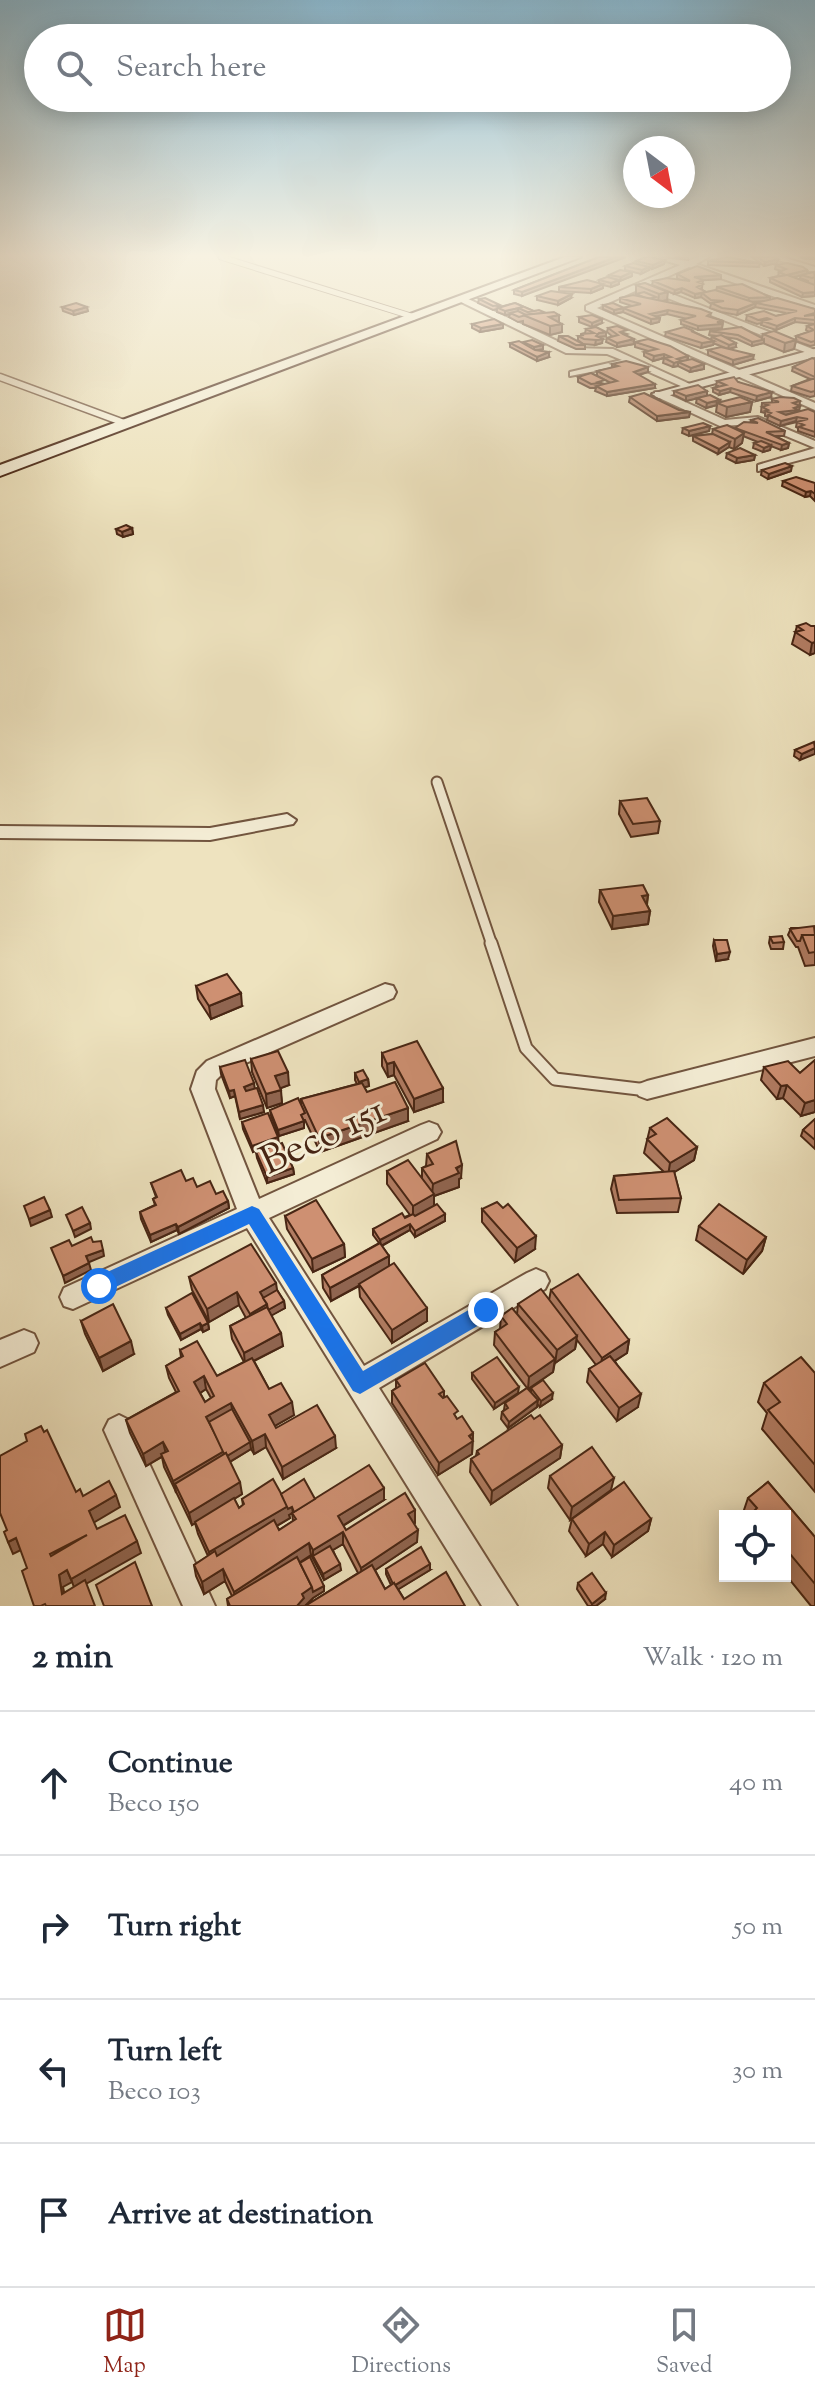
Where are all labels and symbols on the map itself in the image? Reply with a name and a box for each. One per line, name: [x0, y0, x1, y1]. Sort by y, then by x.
north arrow: [623, 136, 695, 208]
street label: Beco 151: [252, 1084, 396, 1192]
route start: [81, 1268, 117, 1304]
route end: [468, 1292, 504, 1328]

